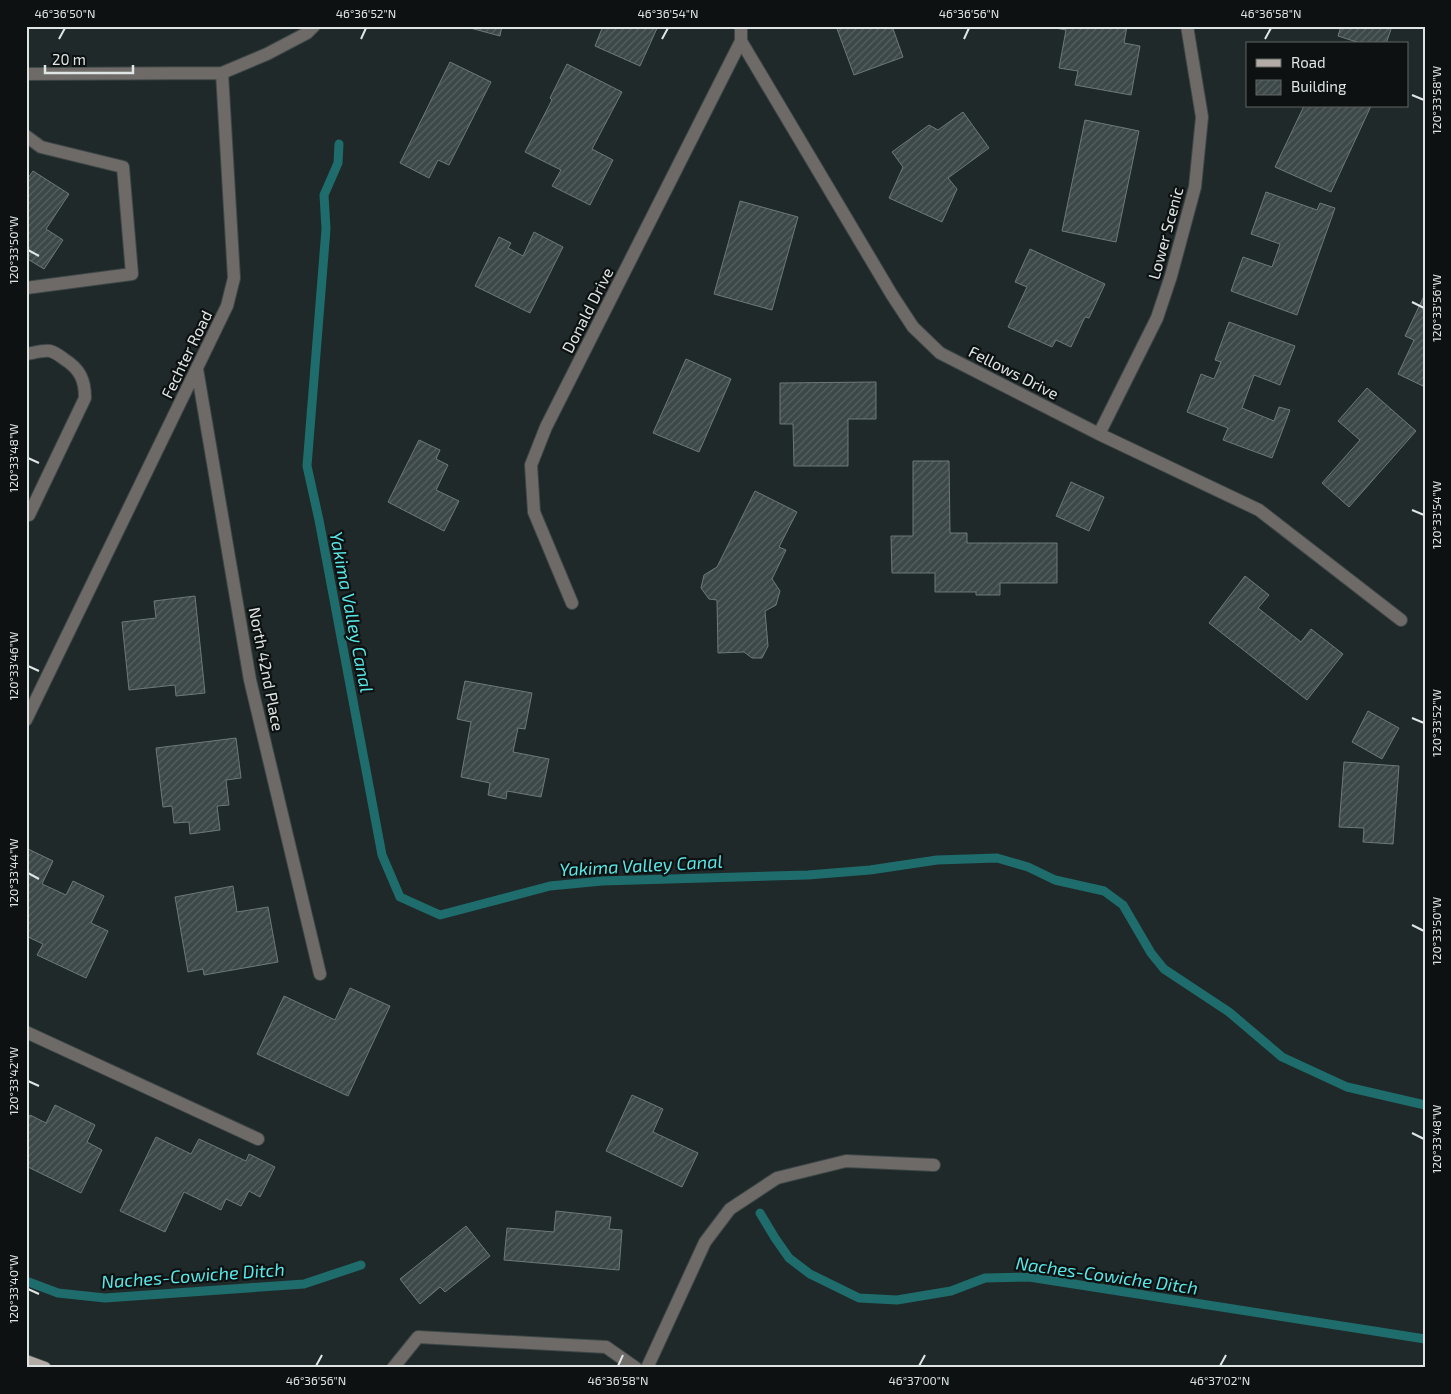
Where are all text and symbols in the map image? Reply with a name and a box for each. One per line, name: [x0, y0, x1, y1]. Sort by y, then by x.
text: 46°36'50"N: [34, 6, 96, 20]
text: 46°36'52"N: [336, 6, 396, 20]
text: 46°36'54"N: [637, 6, 699, 20]
text: 46°36'56"N: [939, 6, 999, 20]
text: 46°36'58"N: [1240, 6, 1302, 20]
scale bar: [45, 42, 132, 74]
legend: [1246, 42, 1408, 108]
text: 20 m: [52, 50, 86, 68]
text: Road: [1291, 53, 1326, 71]
text: 120°33'58"W: [1429, 66, 1443, 134]
text: Building: [1291, 77, 1347, 95]
street label: Lower Scenic: [1144, 185, 1187, 281]
text: 120°33'50"W: [6, 216, 20, 284]
street label: Donald Drive: [557, 264, 617, 356]
text: 120°33'56"W: [1429, 274, 1443, 342]
street label: Fechter Road: [157, 307, 215, 401]
street label: Fellows Drive: [966, 341, 1062, 403]
text: 120°33'48"W: [6, 423, 20, 493]
text: 120°33'54"W: [1429, 481, 1443, 549]
water label: Yakima Valley Canal: [326, 530, 378, 694]
street label: North 42nd Place: [246, 605, 288, 733]
text: 120°33'46"W: [6, 632, 20, 700]
text: 120°33'52"W: [1429, 689, 1443, 757]
text: 120°33'44"W: [6, 838, 20, 908]
water label: Yakima Valley Canal: [559, 850, 723, 880]
text: 120°33'50"W: [1429, 897, 1443, 965]
text: 120°33'42"W: [6, 1047, 20, 1115]
text: 120°33'48"W: [1429, 1104, 1443, 1174]
water label: Naches-Cowiche Ditch: [1014, 1251, 1200, 1299]
text: 120°33'40"W: [6, 1255, 20, 1323]
water label: Naches-Cowiche Ditch: [101, 1258, 285, 1292]
text: 46°36'56"N: [286, 1373, 346, 1387]
text: 46°36'58"N: [587, 1373, 649, 1387]
text: 46°37'00"N: [888, 1373, 950, 1387]
text: 46°37'02"N: [1190, 1373, 1250, 1387]

